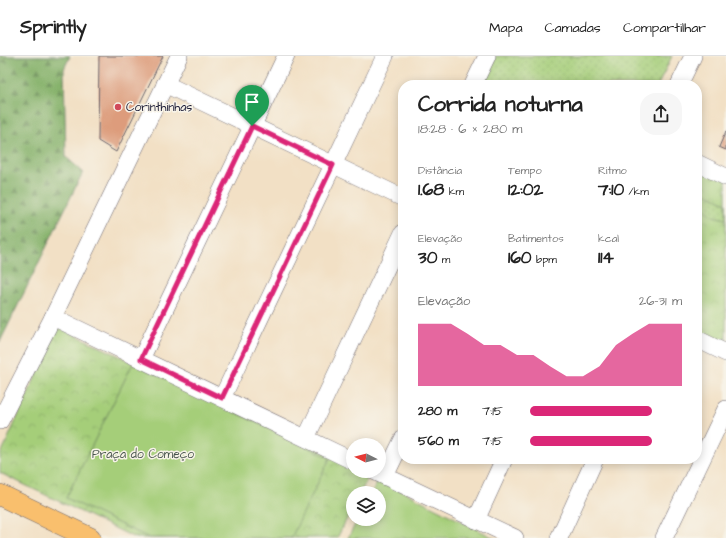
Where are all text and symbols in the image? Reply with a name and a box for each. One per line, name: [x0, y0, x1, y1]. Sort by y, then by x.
text: Sprintly: [20, 14, 87, 41]
text: Mapa: [489, 18, 523, 38]
text: Camadas: [545, 18, 601, 38]
text: Compartilhar: [623, 18, 706, 38]
pin: [235, 85, 269, 126]
text: Corrida noturna: [418, 89, 583, 120]
icon: arrive: [241, 91, 263, 113]
button: share: [640, 93, 682, 135]
place label: Corinthinhas: [126, 99, 192, 116]
marker: Corinthinhas: [113, 102, 123, 112]
text: 18:28 · 6 × 280 m: [418, 120, 522, 138]
text: Distância: [418, 163, 462, 178]
text: Tempo: [508, 163, 542, 178]
text: Ritmo: [598, 163, 627, 178]
text: 1.68: [418, 178, 444, 202]
text: 12:02: [508, 178, 543, 202]
text: 7:10: [598, 178, 624, 202]
text: km: [444, 184, 464, 199]
text: /km: [624, 184, 649, 199]
text: Elevação: [418, 231, 462, 246]
text: Batimentos: [508, 231, 564, 246]
text: kcal: [598, 231, 619, 246]
text: 30: [418, 246, 437, 270]
text: 160: [508, 246, 532, 270]
text: 114: [598, 246, 614, 270]
text: m: [437, 252, 450, 267]
text: bpm: [532, 252, 557, 267]
text: Elevação: [418, 292, 470, 310]
text: 26–31 m: [639, 292, 682, 310]
text: 280 m: [418, 402, 457, 420]
text: 7:15: [482, 402, 503, 420]
text: 560 m: [418, 432, 459, 450]
text: 7:15: [482, 432, 503, 450]
north arrow: [346, 438, 386, 478]
map controls: [346, 438, 386, 526]
park label: Praça do Começo: [92, 446, 194, 463]
button: layers: [346, 486, 386, 526]

